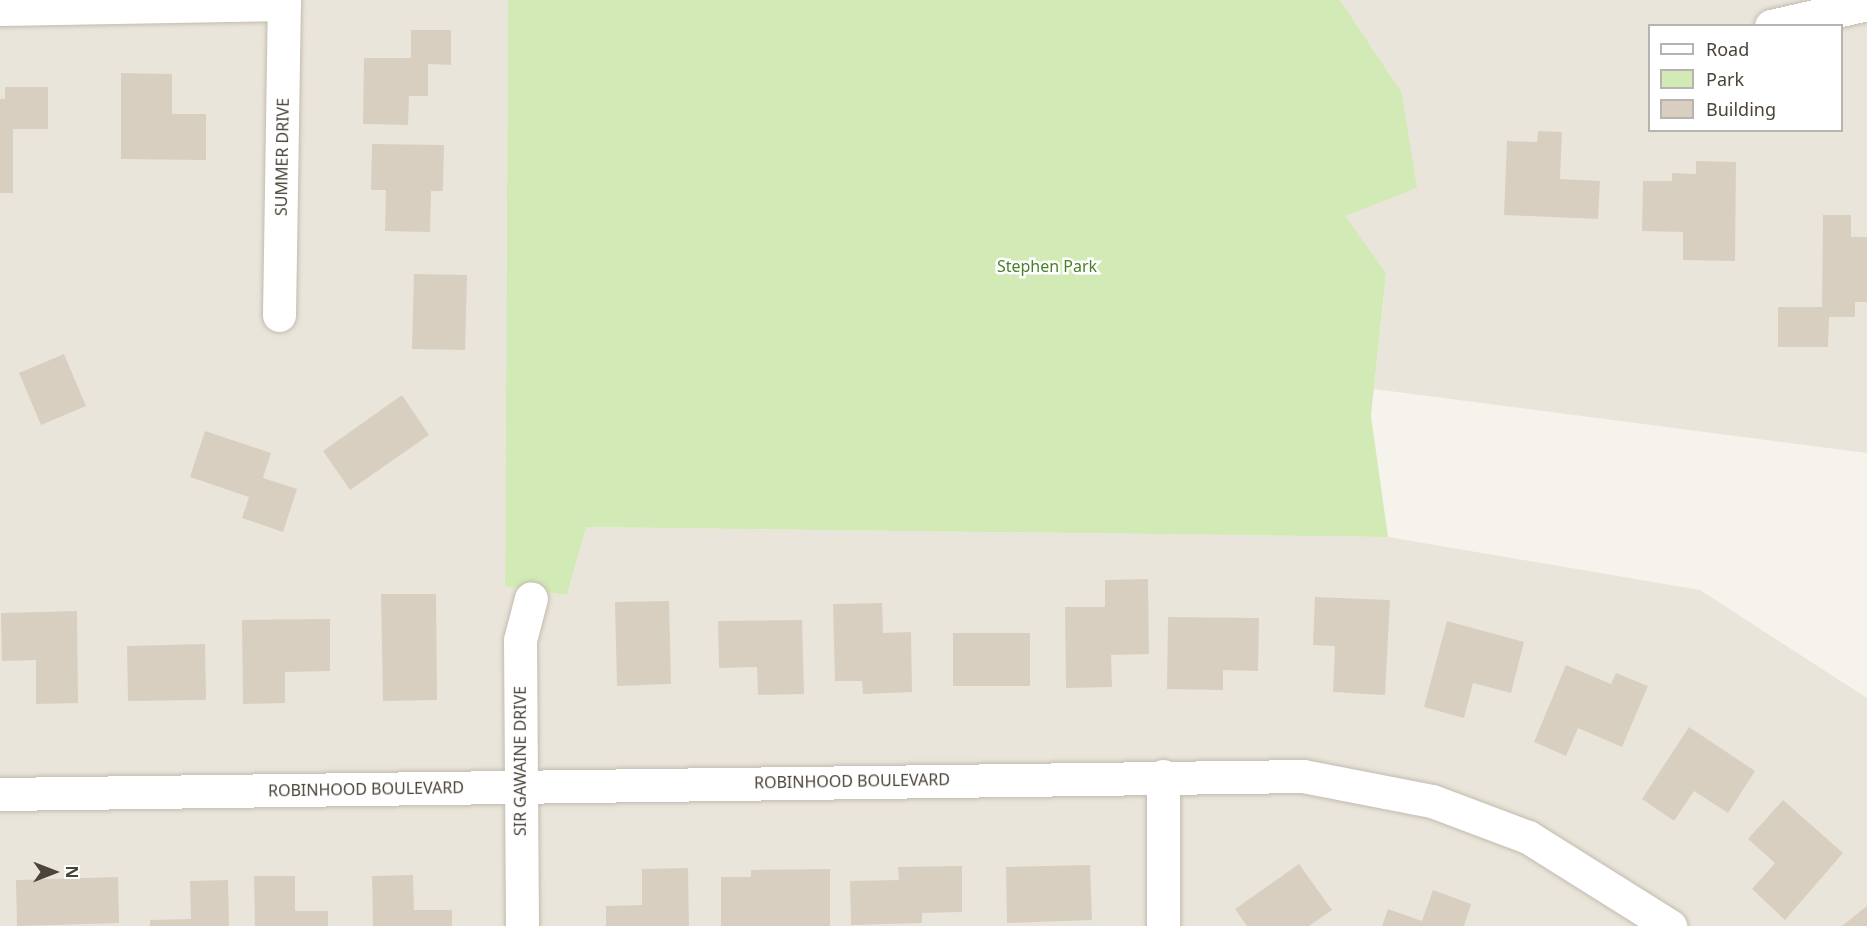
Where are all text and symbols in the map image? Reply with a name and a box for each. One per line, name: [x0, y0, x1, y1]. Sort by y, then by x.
legend: [1648, 24, 1843, 132]
text: Road: [1706, 37, 1749, 61]
text: Park: [1706, 67, 1744, 91]
text: Building: [1706, 97, 1776, 121]
street label: SUMMER DRIVE: [271, 98, 293, 216]
park label: Stephen Park: [997, 256, 1097, 276]
street label: SIR GAWAINE DRIVE: [510, 686, 530, 836]
street label: ROBINHOOD BOULEVARD: [754, 770, 950, 792]
street label: ROBINHOOD BOULEVARD: [268, 778, 464, 800]
north arrow: [24, 842, 84, 902]
text: N: [61, 865, 83, 879]

